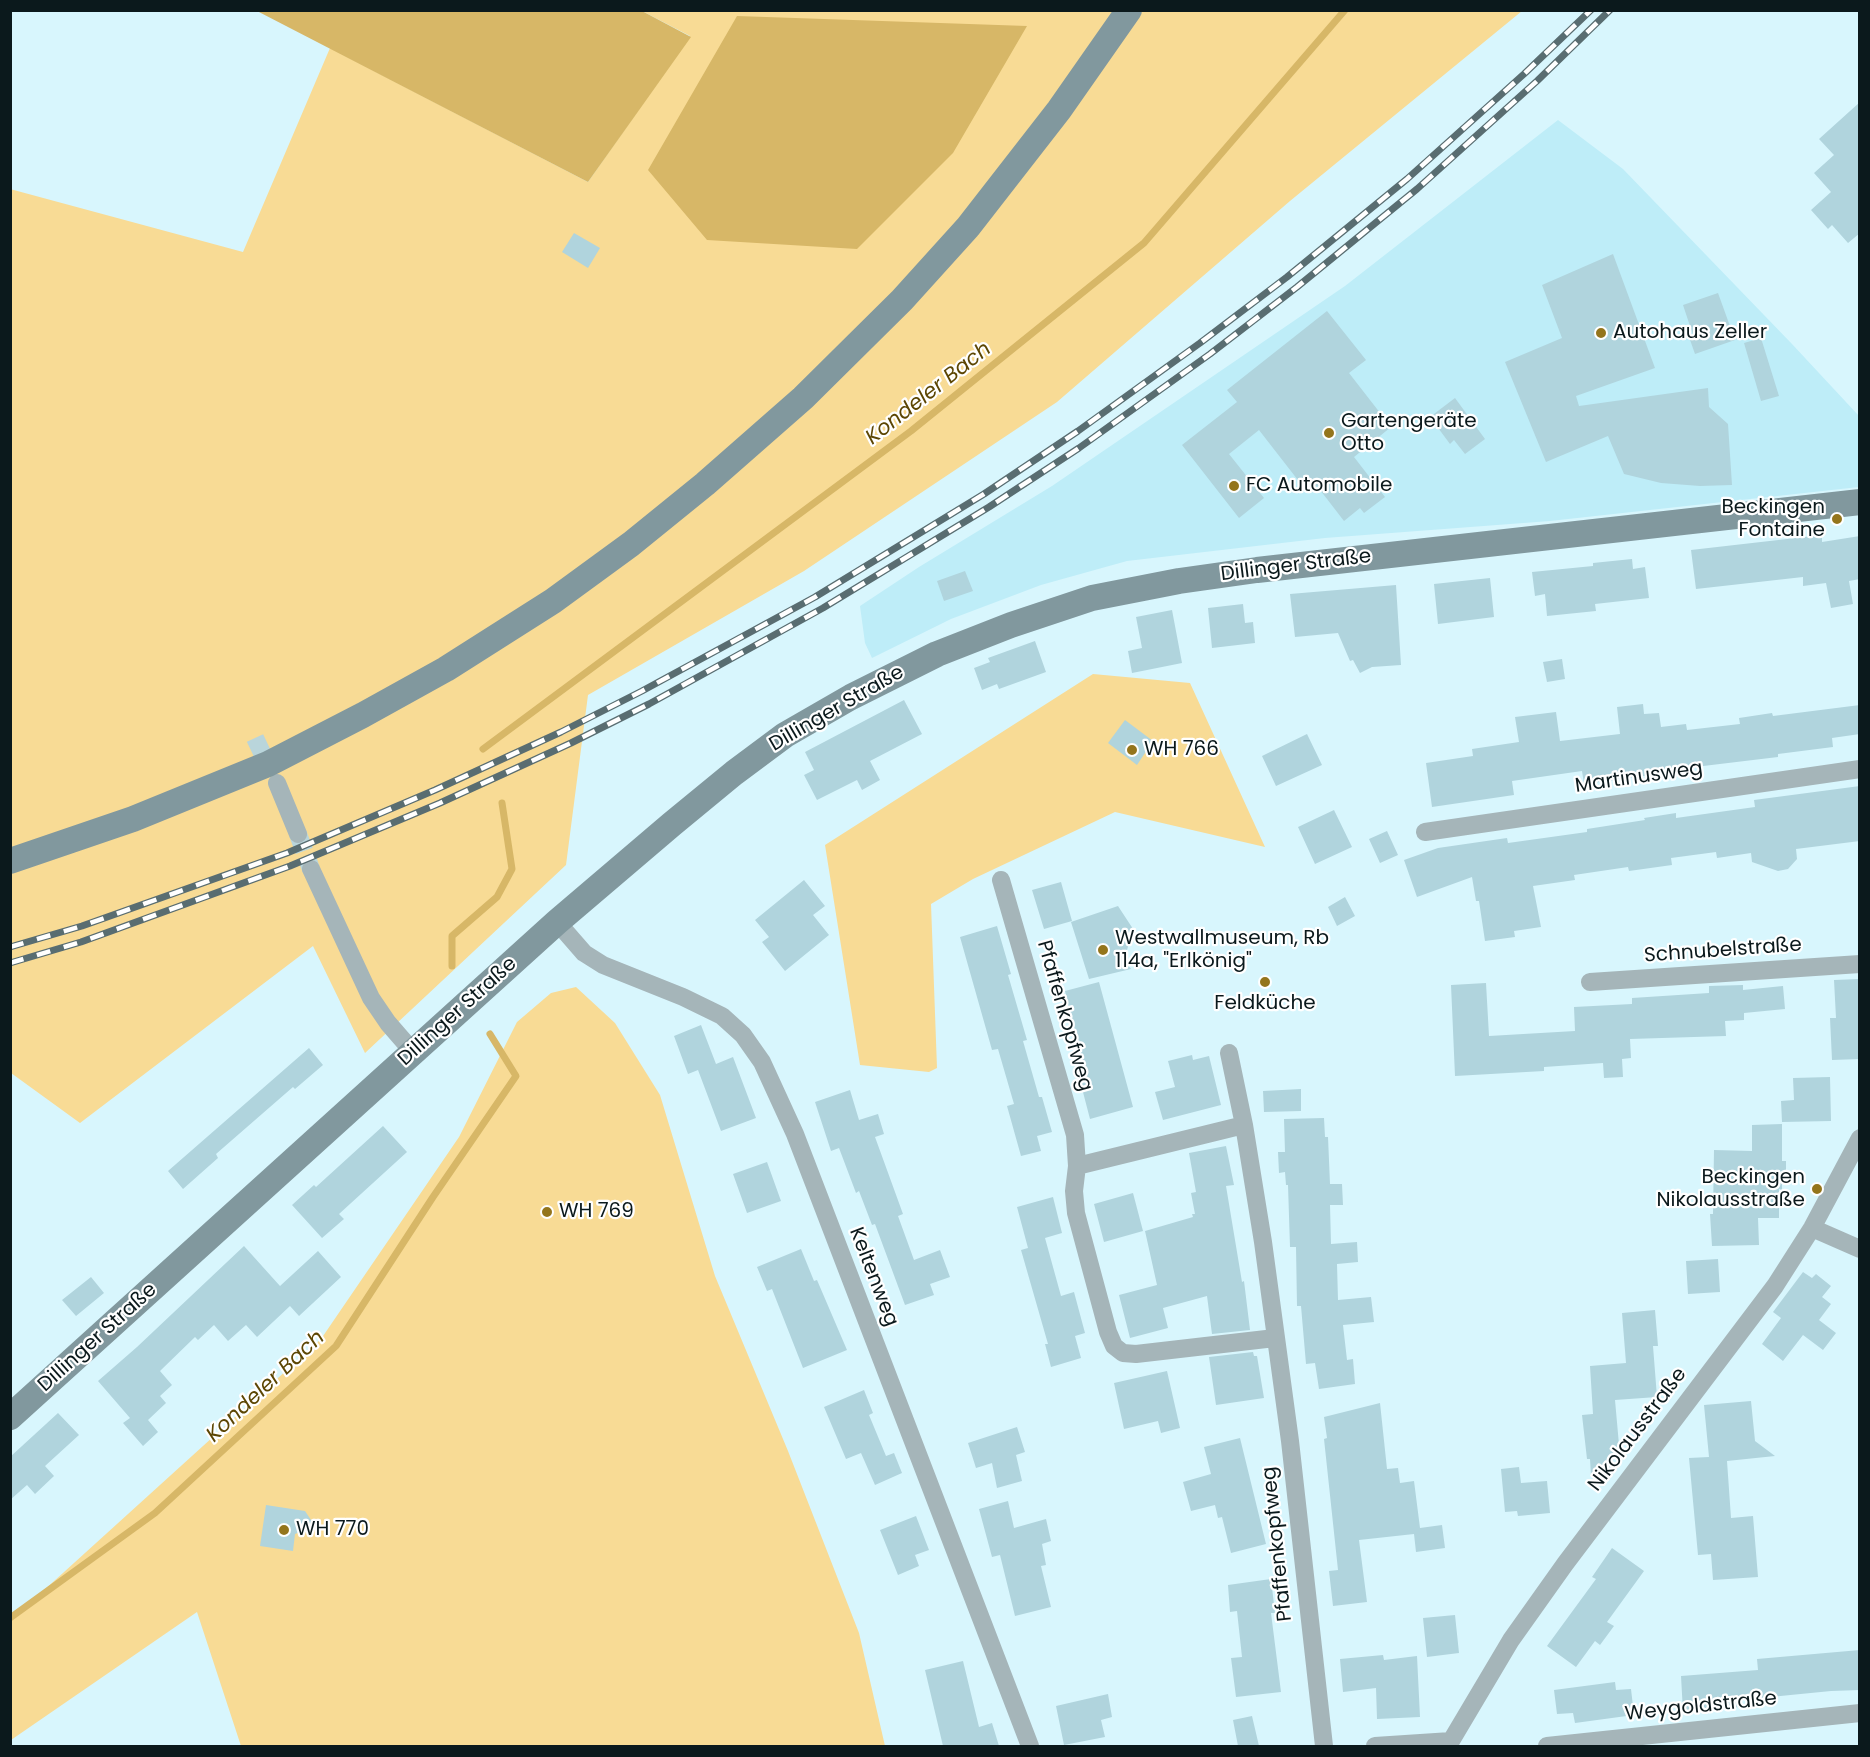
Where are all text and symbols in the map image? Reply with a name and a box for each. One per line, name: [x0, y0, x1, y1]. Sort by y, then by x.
place label: Autohaus Zeller: [1613, 321, 1767, 345]
marker: Autohaus Zeller: [1594, 326, 1608, 340]
water label: Kondeler Bach: [861, 337, 997, 451]
place label: Gartengeräte Otto: [1341, 410, 1477, 457]
marker: Gartengeräte Otto: [1322, 426, 1336, 440]
place label: FC Automobile: [1246, 474, 1392, 498]
marker: FC Automobile: [1227, 479, 1241, 493]
place label: Beckingen Fontaine: [1721, 496, 1825, 543]
marker: Beckingen Fontaine: [1830, 512, 1844, 526]
street label: Dillinger Straße: [1219, 545, 1373, 587]
street label: Dillinger Straße: [765, 661, 909, 757]
place label: WH 766: [1144, 738, 1219, 762]
marker: WH 766: [1125, 743, 1139, 757]
street label: Martinusweg: [1574, 757, 1704, 799]
place label: Westwallmuseum, Rb 114a, "Erlkönig": [1115, 927, 1329, 974]
street label: Schnubelstraße: [1643, 934, 1803, 968]
street label: Pfaffenkopfweg: [1031, 938, 1097, 1094]
marker: Westwallmuseum, Rb 114a, "Erlkönig": [1096, 943, 1110, 957]
street label: Dillinger Straße: [394, 952, 522, 1072]
marker: Feldküche: [1258, 975, 1272, 989]
place label: Feldküche: [1214, 992, 1316, 1016]
place label: Beckingen Nikolausstraße: [1657, 1166, 1805, 1213]
marker: Beckingen Nikolausstraße: [1810, 1182, 1824, 1196]
place label: WH 769: [559, 1200, 634, 1224]
marker: WH 769: [540, 1205, 554, 1219]
street label: Keltenweg: [843, 1224, 903, 1330]
street label: Dillinger Straße: [34, 1278, 162, 1398]
water label: Kondeler Bach: [202, 1326, 330, 1448]
street label: Nikolausstraße: [1584, 1363, 1692, 1497]
street label: Pfaffenkopfweg: [1258, 1465, 1298, 1623]
place label: WH 770: [296, 1518, 369, 1542]
marker: WH 770: [277, 1523, 291, 1537]
street label: Weygoldstraße: [1624, 1687, 1778, 1727]

